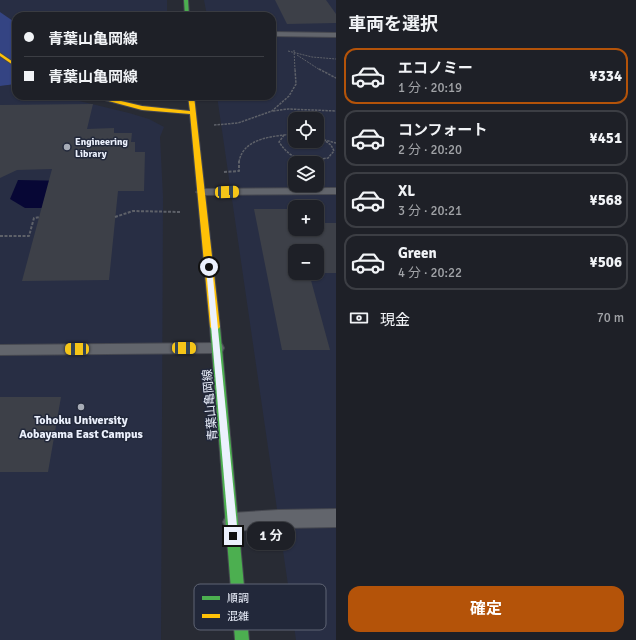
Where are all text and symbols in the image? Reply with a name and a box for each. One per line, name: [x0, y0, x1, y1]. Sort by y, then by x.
text: 車両を選択: [348, 13, 438, 35]
text: 青葉山亀岡線: [48, 30, 138, 48]
icon: car: [350, 58, 386, 94]
text: エコノミー: [398, 59, 473, 77]
text: ¥334: [590, 67, 622, 85]
text: 青葉山亀岡線: [48, 68, 138, 86]
text: 1 分 · 20:19: [398, 80, 462, 96]
map controls: [288, 112, 324, 280]
button: locate: [288, 112, 324, 148]
icon: car: [350, 120, 386, 156]
text: コンフォート: [398, 121, 488, 139]
text: ¥451: [590, 129, 622, 147]
place label: Engineering Library: [75, 136, 129, 160]
marker: Engineering Library: [62, 142, 72, 152]
text: 2 分 · 20:20: [398, 142, 462, 158]
button: layers: [288, 156, 324, 192]
icon: car: [350, 182, 386, 218]
text: XL: [398, 182, 415, 200]
car: [215, 186, 239, 198]
text: ¥568: [590, 191, 622, 209]
button: +: [288, 200, 324, 236]
text: 3 分 · 20:21: [398, 203, 462, 219]
button: −: [288, 244, 324, 280]
icon: car: [350, 244, 386, 280]
text: Green: [398, 244, 437, 262]
text: ¥506: [590, 253, 622, 271]
route start: [200, 258, 218, 276]
text: 4 分 · 20:22: [398, 265, 462, 281]
icon: cash: [348, 307, 370, 329]
text: 70 m: [597, 310, 624, 326]
text: 現金: [380, 311, 410, 329]
car: [172, 342, 196, 354]
car: [65, 343, 89, 355]
street label: 青葉山亀岡線: [200, 368, 221, 441]
marker: Tohoku University Aobayama East Campus: [76, 402, 86, 412]
place label: Tohoku University Aobayama East Campus: [19, 413, 143, 442]
callout: 1 分: [247, 522, 295, 550]
route end: [224, 527, 242, 545]
text: 1 分: [260, 528, 282, 544]
legend: [194, 584, 326, 630]
button: 確定: [348, 586, 624, 632]
text: 順調: [227, 592, 249, 605]
text: 混雑: [227, 610, 249, 623]

